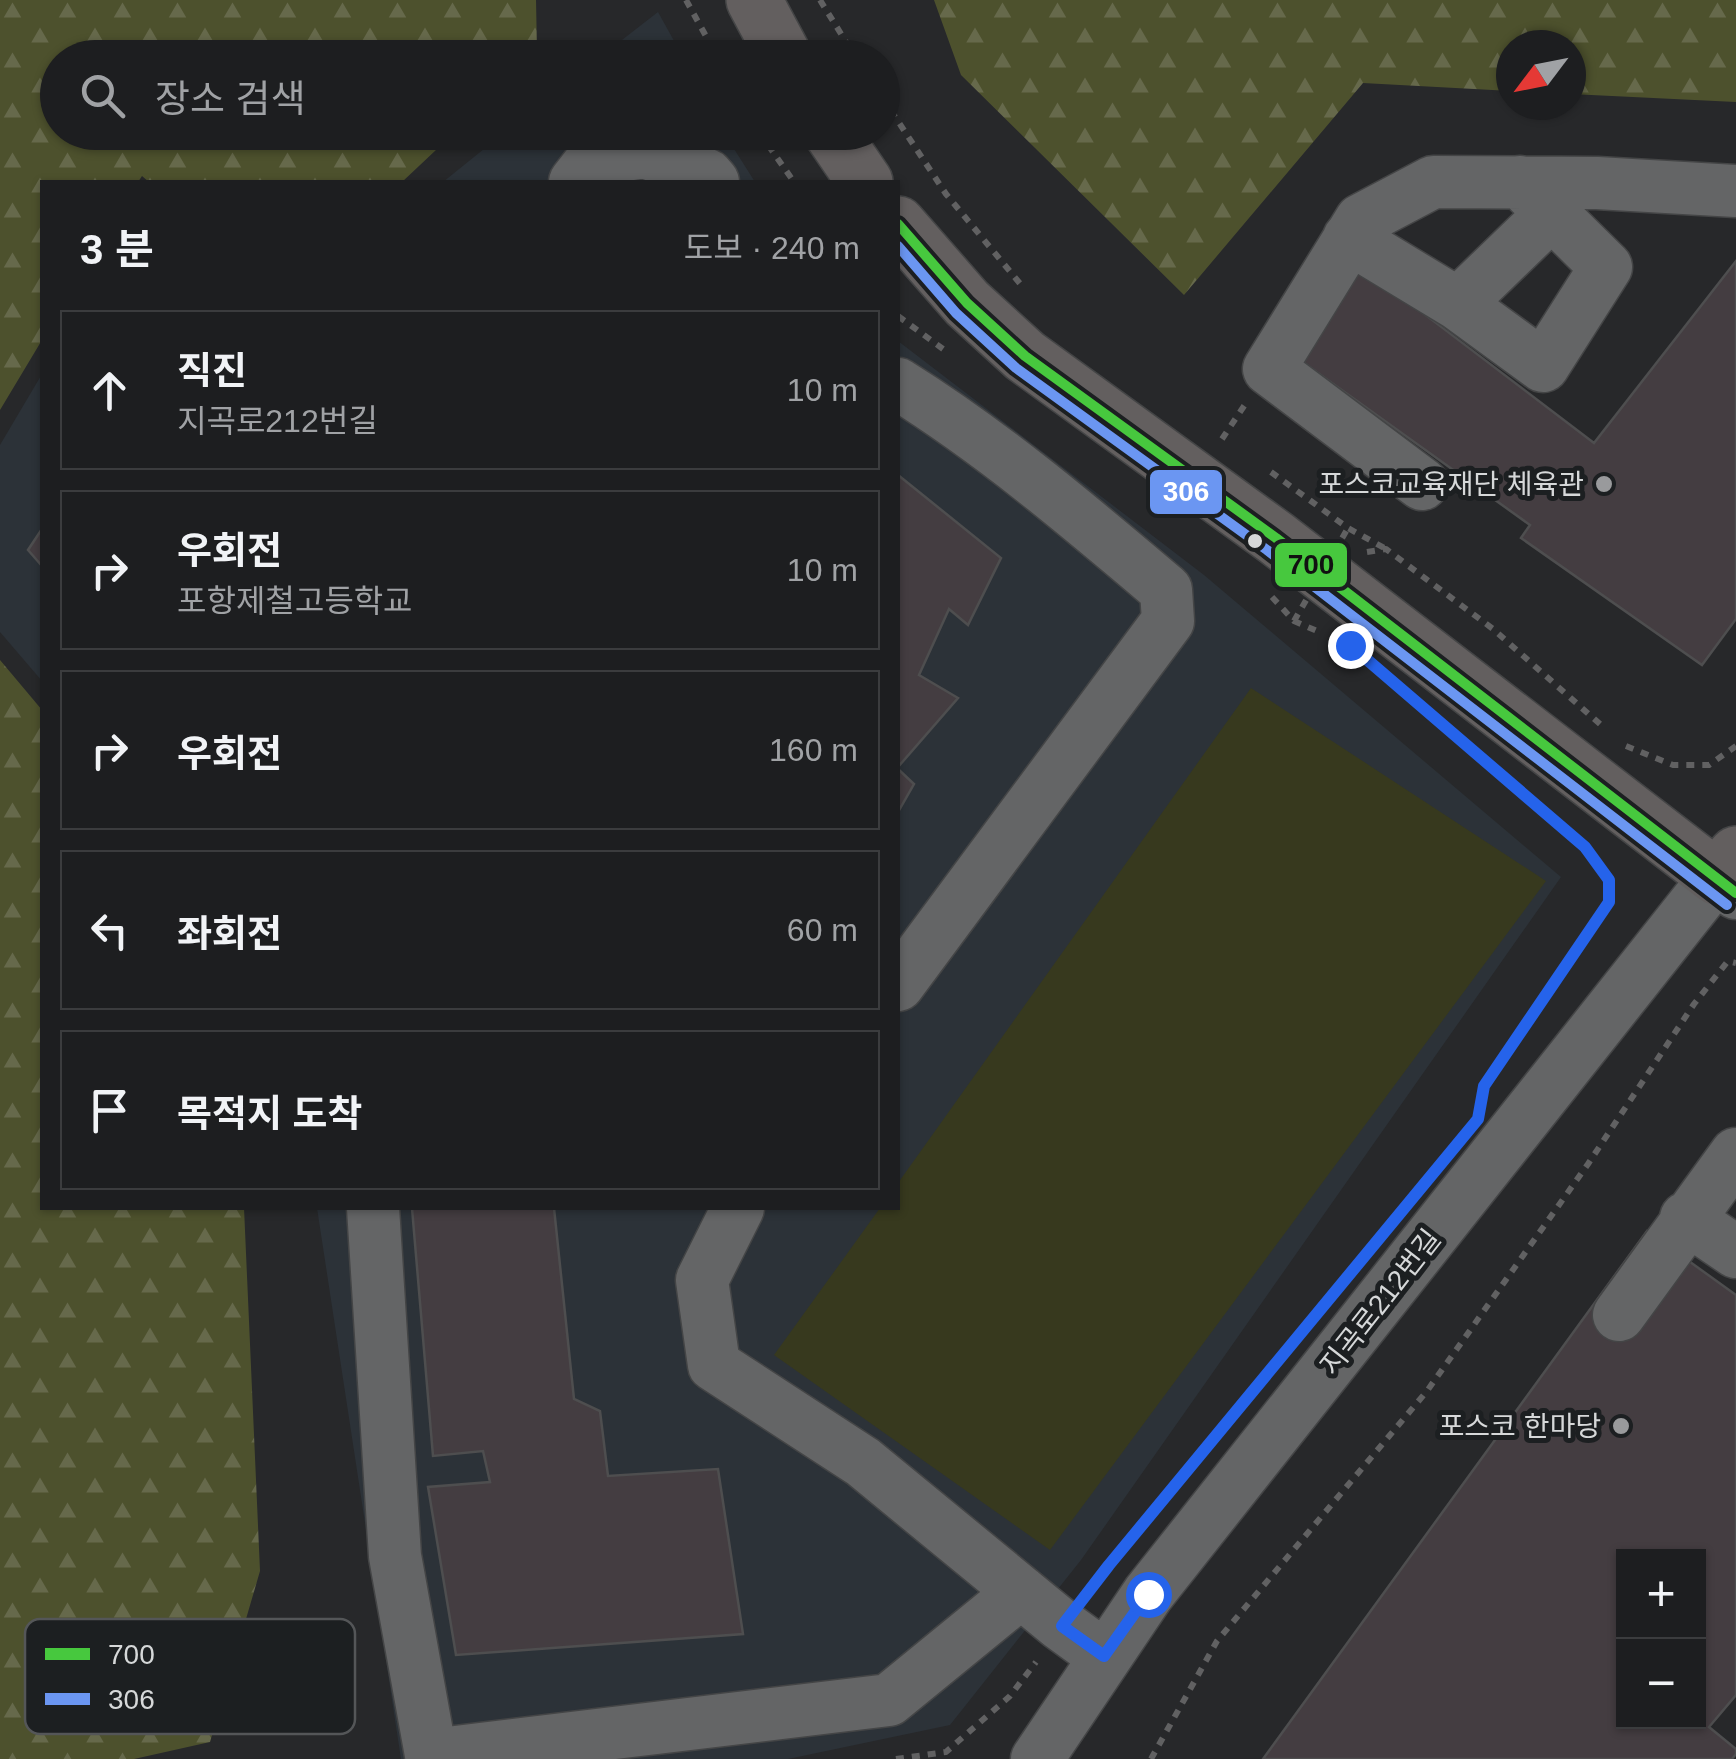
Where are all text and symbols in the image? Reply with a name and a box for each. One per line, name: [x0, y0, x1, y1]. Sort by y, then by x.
north arrow: [1496, 30, 1586, 120]
search box: [40, 40, 900, 150]
icon: search: [75, 68, 130, 123]
text: 장소 검색: [155, 78, 305, 120]
text: 3 분: [80, 226, 154, 273]
text: 도보 · 240 m: [684, 230, 860, 266]
text: 직진: [177, 350, 247, 392]
icon: ahead: [82, 363, 137, 418]
text: 10 m: [787, 372, 858, 408]
text: 지곡로212번길: [177, 403, 378, 439]
line badge: 306: [1148, 468, 1224, 516]
place label: 포스코교육재단 체육관: [1319, 469, 1584, 500]
marker: 포스코교육재단 체육관: [1593, 473, 1615, 495]
text: 306: [1163, 476, 1209, 507]
text: 우회전: [177, 530, 282, 572]
unlabelled marker: [1245, 531, 1265, 551]
line badge: 700: [1273, 541, 1349, 589]
icon: right: [82, 543, 137, 598]
text: 700: [1288, 549, 1334, 580]
text: 10 m: [787, 552, 858, 588]
text: 포항제철고등학교: [177, 583, 413, 619]
route end: [1328, 623, 1374, 669]
icon: right: [82, 723, 137, 778]
text: 160 m: [769, 732, 858, 768]
text: 우회전: [177, 733, 282, 775]
icon: left: [82, 903, 137, 958]
text: 60 m: [787, 912, 858, 948]
text: 좌회전: [177, 913, 282, 955]
icon: arrive: [82, 1083, 137, 1138]
text: 목적지 도착: [177, 1093, 362, 1135]
street label: 지곡로212번길: [1314, 1224, 1447, 1381]
place label: 포스코 한마당: [1439, 1411, 1601, 1442]
marker: 포스코 한마당: [1610, 1415, 1632, 1437]
map controls: [1616, 1549, 1706, 1729]
button: +: [1616, 1549, 1706, 1639]
route start: [1126, 1572, 1172, 1618]
legend: [25, 1619, 355, 1734]
text: 700: [108, 1639, 155, 1670]
button: −: [1616, 1639, 1706, 1729]
text: 306: [108, 1684, 155, 1715]

